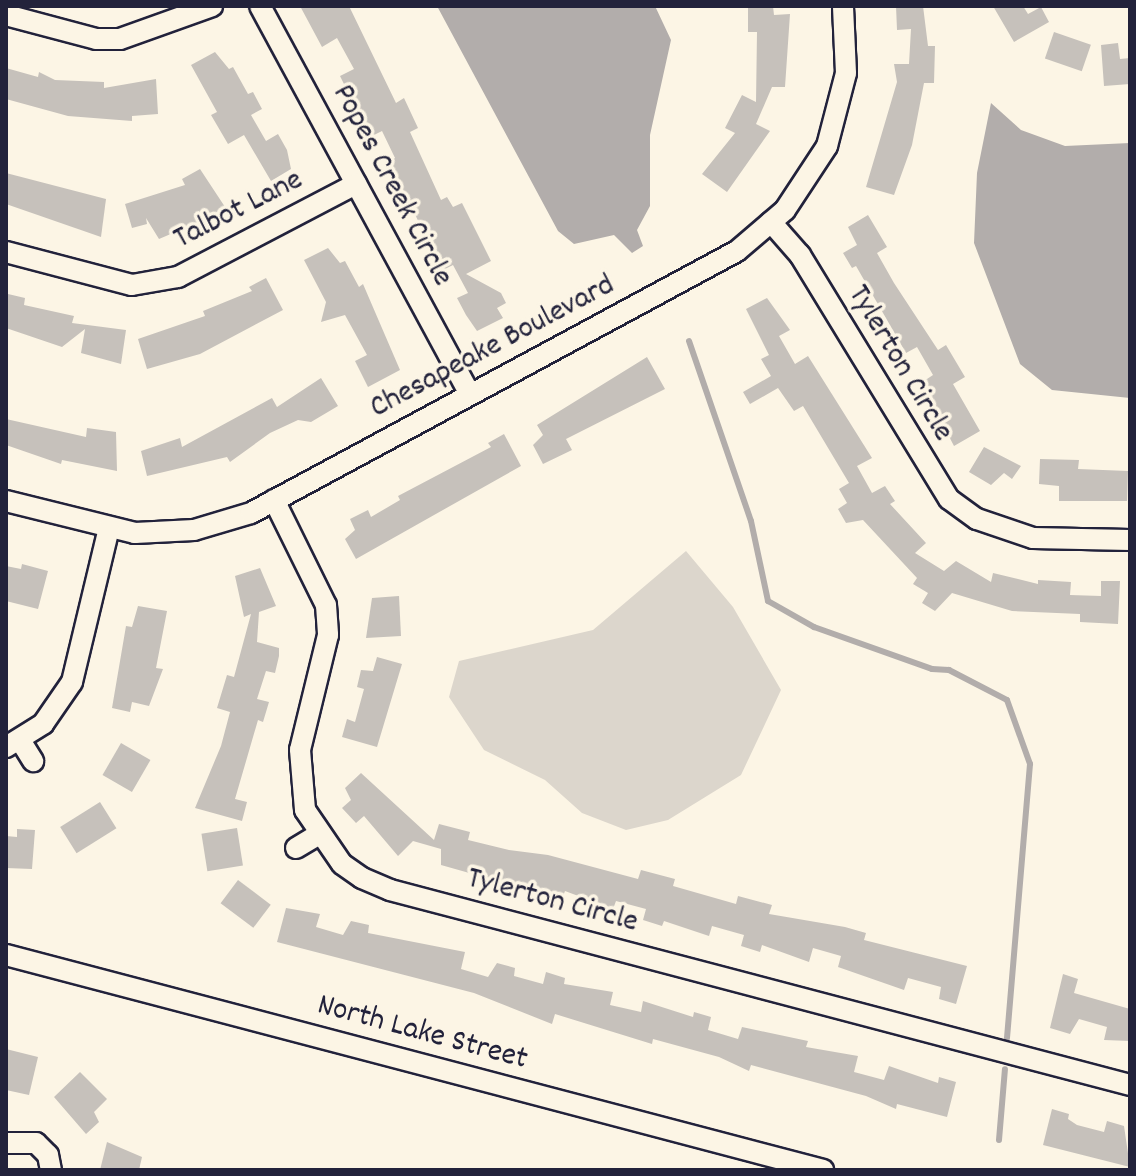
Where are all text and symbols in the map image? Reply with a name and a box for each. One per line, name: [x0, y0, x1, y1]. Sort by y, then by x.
street label: Popes Creek Circle: [322, 79, 460, 293]
street label: Talbot Lane: [168, 162, 310, 260]
street label: Chesapeake Boulevard: [364, 267, 622, 429]
street label: Tylerton Circle: [837, 279, 961, 449]
street label: Tylerton Circle: [462, 861, 642, 943]
street label: North Lake Street: [313, 987, 531, 1081]

